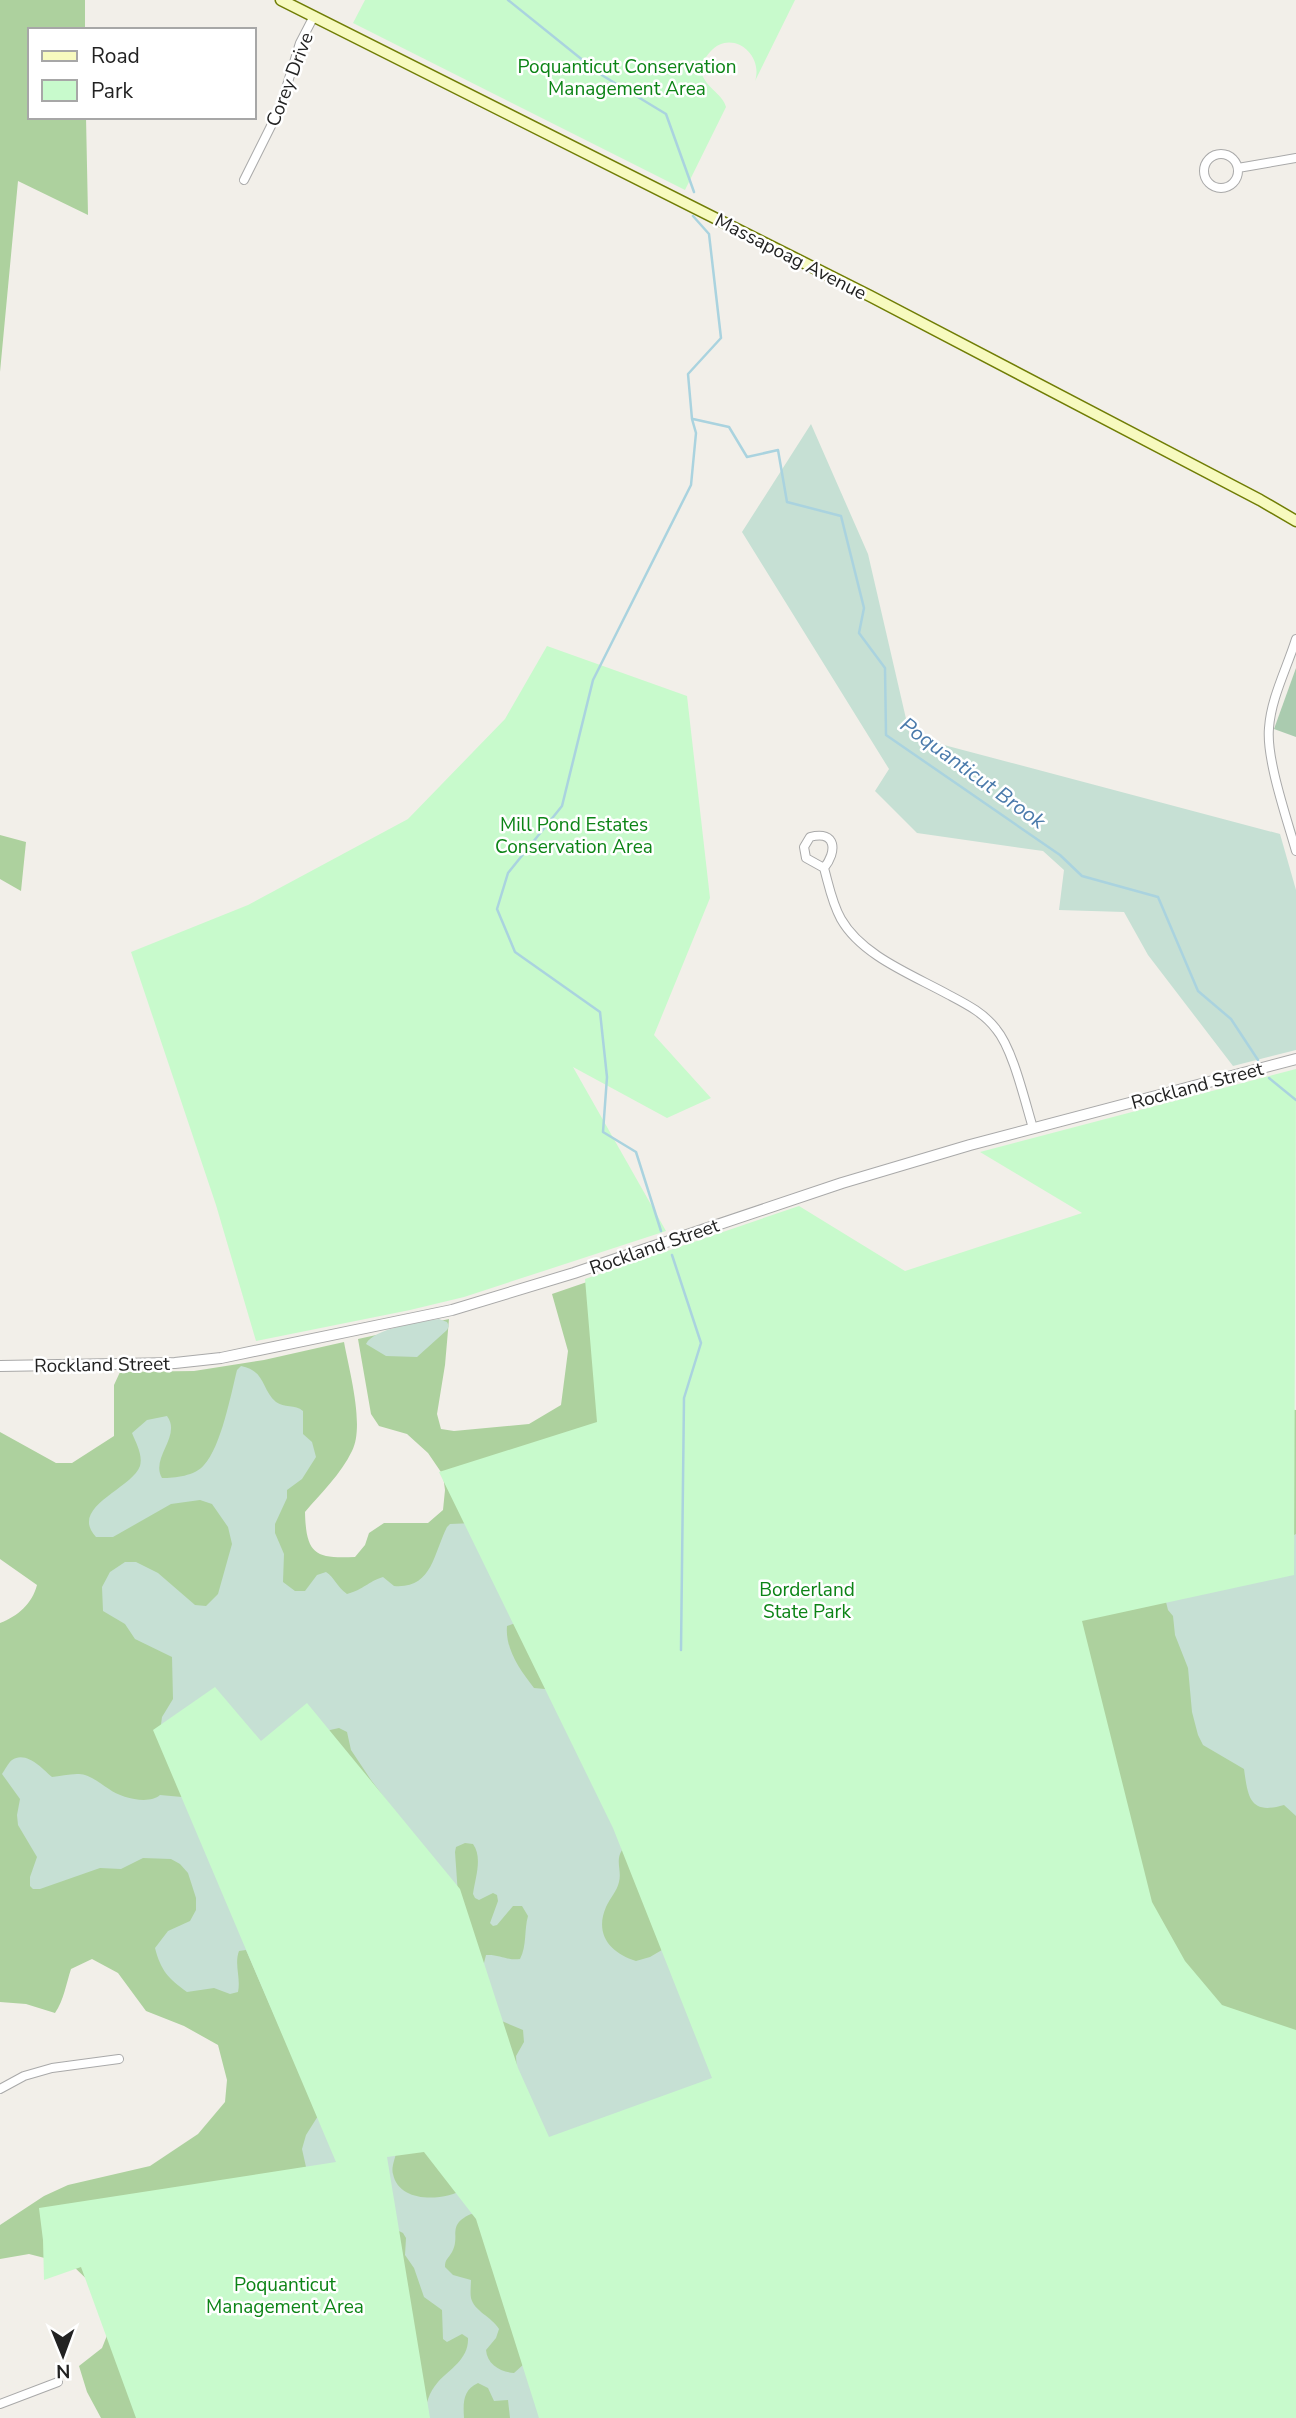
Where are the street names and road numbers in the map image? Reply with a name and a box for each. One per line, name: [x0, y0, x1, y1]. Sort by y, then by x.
street label: Corey Drive: [260, 28, 320, 130]
street label: Massapoag Avenue: [710, 207, 871, 306]
street label: Rockland Street: [1128, 1056, 1266, 1116]
street label: Rockland Street: [586, 1212, 723, 1281]
street label: Rockland Street: [34, 1351, 170, 1379]

